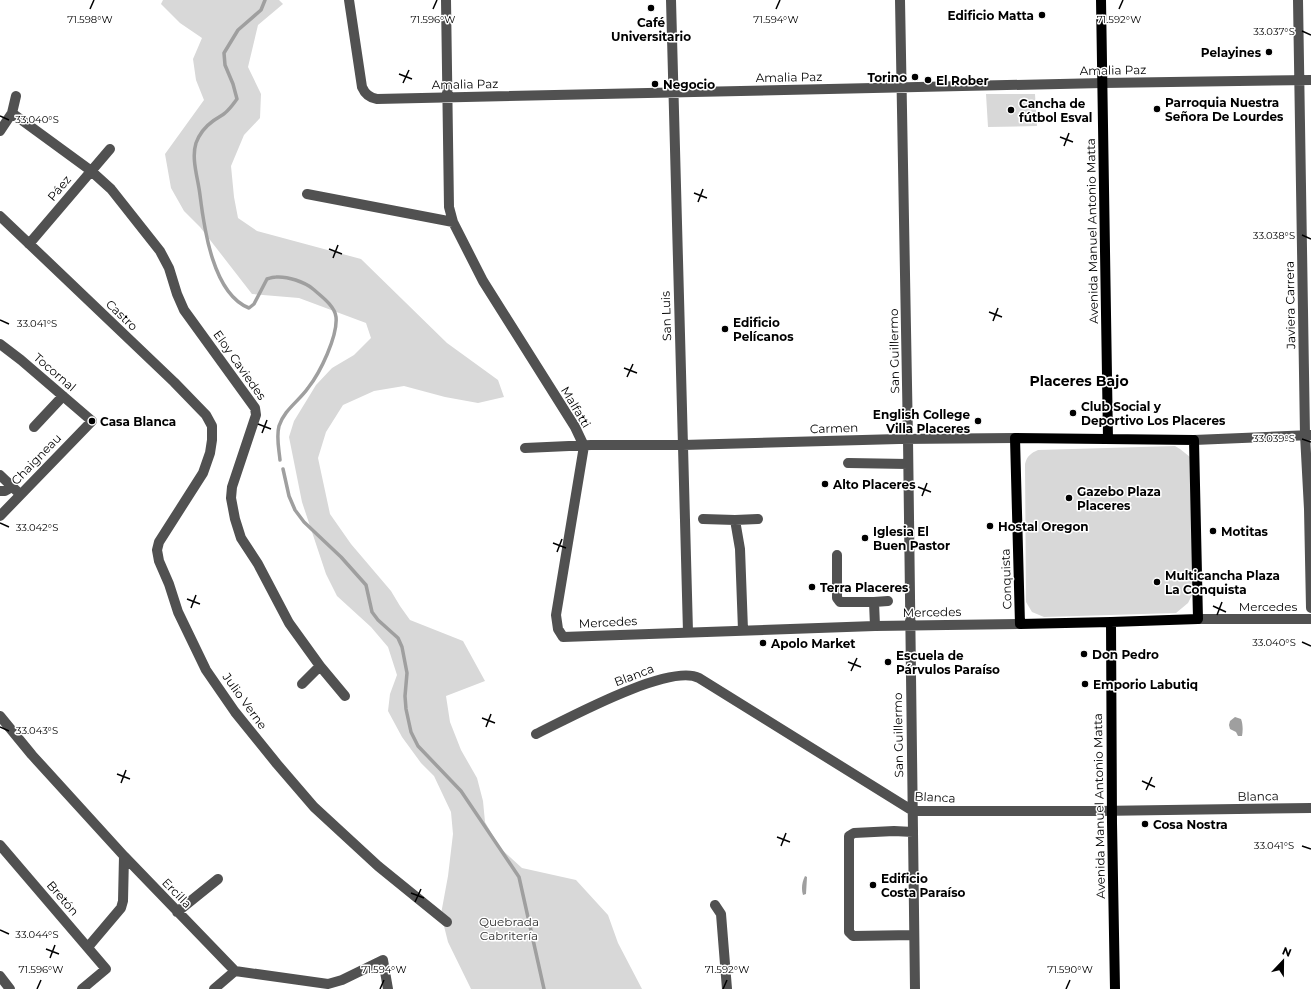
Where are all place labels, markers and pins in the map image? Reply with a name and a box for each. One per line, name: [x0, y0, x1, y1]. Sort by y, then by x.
marker: Café Universitario: [646, 3, 656, 13]
place label: Edificio Matta: [948, 8, 1034, 23]
marker: Edificio Matta: [1037, 10, 1047, 20]
place label: Café Universitario: [611, 15, 691, 44]
place label: Pelayines: [1201, 45, 1262, 60]
marker: Pelayines: [1264, 47, 1274, 57]
place label: Torino: [867, 70, 907, 85]
marker: Torino: [910, 72, 920, 82]
place label: El Rober: [936, 73, 989, 88]
marker: El Rober: [923, 75, 933, 85]
place label: Negocio: [663, 77, 715, 92]
marker: Negocio: [650, 79, 660, 89]
place label: Parroquia Nuestra Señora De Lourdes: [1165, 95, 1284, 124]
place label: Cancha de fútbol Esval: [1019, 96, 1092, 125]
marker: Parroquia Nuestra Señora De Lourdes: [1152, 104, 1162, 114]
marker: Cancha de fútbol Esval: [1006, 105, 1016, 115]
place label: Edificio Pelícanos: [733, 315, 794, 344]
marker: Edificio Pelícanos: [720, 324, 730, 334]
place label: Club Social y Deportivo Los Placeres: [1081, 399, 1226, 428]
place label: English College Villa Placeres: [873, 407, 971, 436]
marker: Club Social y Deportivo Los Placeres: [1068, 408, 1078, 418]
place label: Casa Blanca: [100, 414, 176, 429]
marker: Casa Blanca: [87, 416, 97, 426]
marker: English College Villa Placeres: [973, 416, 983, 426]
place label: Alto Placeres: [832, 477, 916, 492]
marker: Alto Placeres: [820, 479, 830, 489]
place label: Gazebo Plaza Placeres: [1077, 484, 1161, 513]
marker: Gazebo Plaza Placeres: [1064, 493, 1074, 503]
place label: Hostal Oregon: [998, 519, 1089, 534]
marker: Hostal Oregon: [985, 521, 995, 531]
place label: Iglesia El Buen Pastor: [873, 524, 950, 553]
place label: Motitas: [1221, 524, 1269, 539]
marker: Motitas: [1208, 526, 1218, 536]
marker: Iglesia El Buen Pastor: [860, 533, 870, 543]
place label: Multicancha Plaza La Conquista: [1165, 568, 1280, 597]
marker: Multicancha Plaza La Conquista: [1152, 577, 1162, 587]
place label: Terra Placeres: [820, 580, 909, 595]
marker: Terra Placeres: [807, 582, 817, 592]
place label: Apolo Market: [770, 636, 856, 651]
marker: Apolo Market: [758, 638, 768, 648]
place label: Don Pedro: [1092, 647, 1159, 662]
place label: Escuela de Párvulos Paraíso: [896, 648, 1000, 677]
marker: Don Pedro: [1079, 649, 1089, 659]
marker: Escuela de Párvulos Paraíso: [883, 657, 893, 667]
place label: Emporio Labutiq: [1093, 677, 1198, 692]
marker: Emporio Labutiq: [1080, 679, 1090, 689]
place label: Cosa Nostra: [1153, 817, 1228, 832]
marker: Cosa Nostra: [1140, 819, 1150, 829]
place label: Edificio Costa Paraíso: [881, 871, 966, 900]
marker: Edificio Costa Paraíso: [868, 880, 878, 890]

